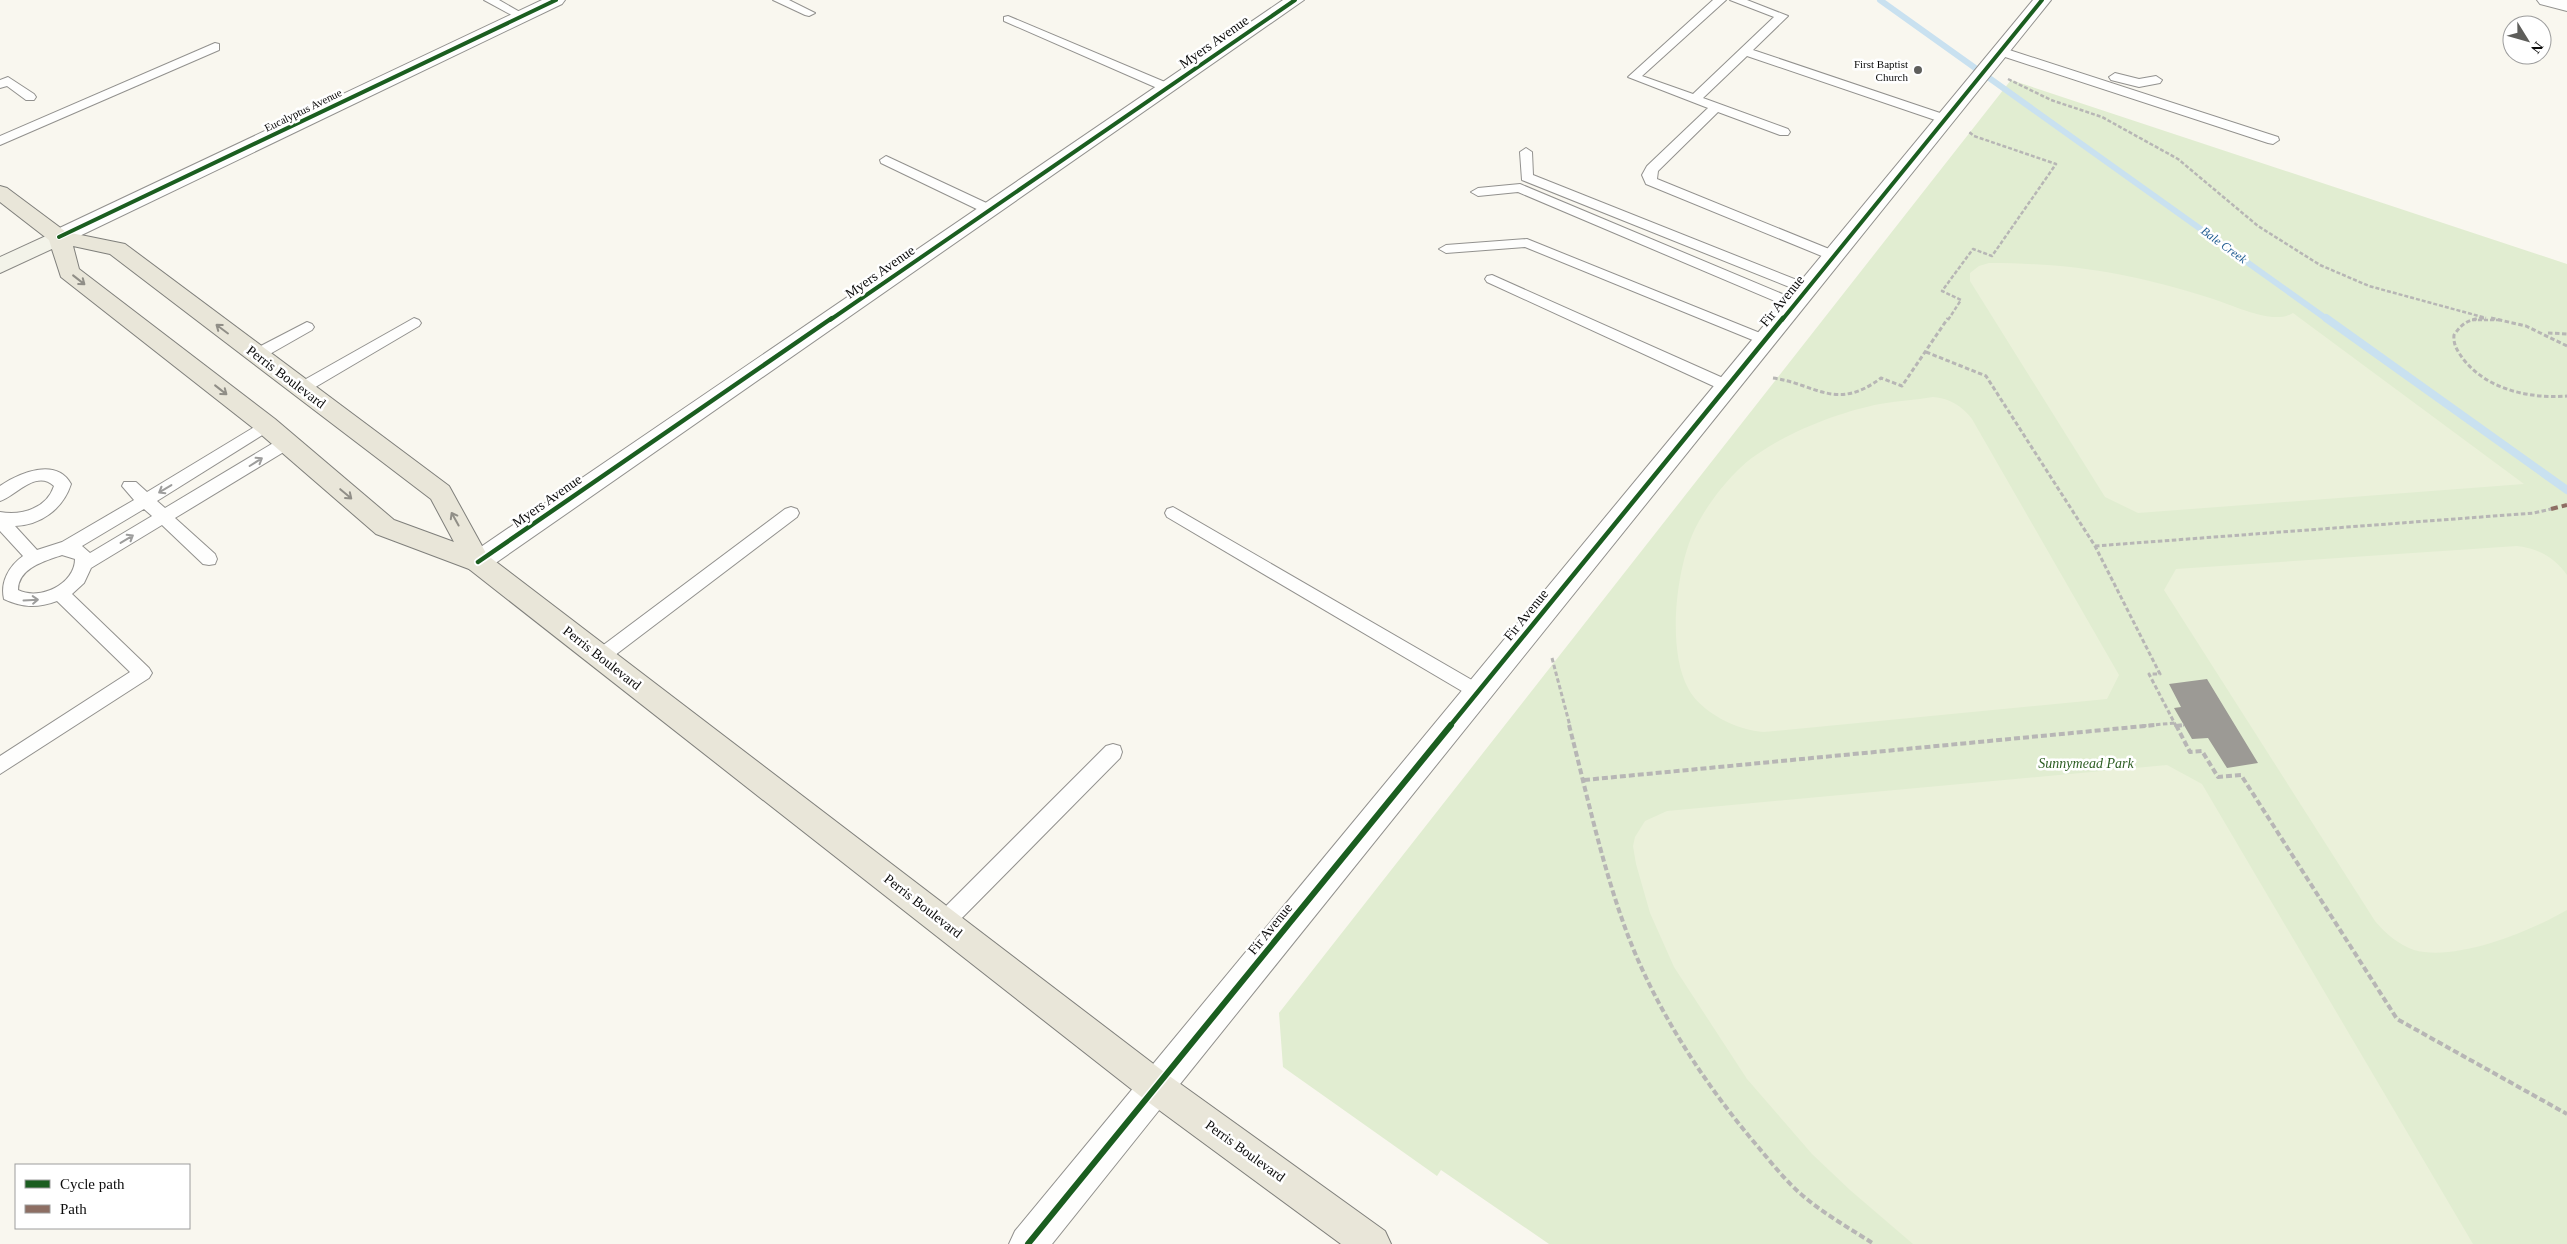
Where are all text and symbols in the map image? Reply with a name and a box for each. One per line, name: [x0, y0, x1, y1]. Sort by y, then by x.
street label: Myers Avenue: [1177, 13, 1251, 71]
north arrow: [2502, 15, 2552, 65]
text: N: [2528, 39, 2546, 56]
place label: First Baptist Church: [1854, 58, 1908, 83]
marker: First Baptist Church: [1912, 64, 1924, 76]
street label: Eucalyptus Avenue: [262, 86, 344, 134]
water label: Bale Creek: [2198, 224, 2250, 267]
street label: Myers Avenue: [843, 243, 917, 301]
street label: Fir Avenue: [1757, 272, 1807, 330]
one-way arrow: [72, 274, 85, 285]
one-way arrow: [216, 324, 229, 335]
street label: Perris Boulevard: [244, 343, 328, 411]
one-way arrow: [214, 385, 227, 396]
one-way arrow: [249, 457, 263, 467]
street label: Myers Avenue: [510, 472, 584, 530]
one-way arrow: [158, 485, 172, 495]
one-way arrow: [339, 488, 352, 499]
one-way arrow: [450, 512, 460, 527]
one-way arrow: [120, 534, 134, 544]
street label: Fir Avenue: [1501, 586, 1551, 644]
one-way arrow: [23, 595, 39, 604]
street label: Perris Boulevard: [560, 623, 644, 693]
park label: Sunnymead Park: [2038, 756, 2134, 771]
street label: Perris Boulevard: [881, 871, 965, 941]
street label: Fir Avenue: [1245, 900, 1295, 958]
street label: Perris Boulevard: [1202, 1117, 1288, 1185]
legend: [15, 1164, 190, 1229]
text: Cycle path: [60, 1176, 125, 1192]
text: Path: [60, 1201, 87, 1217]

